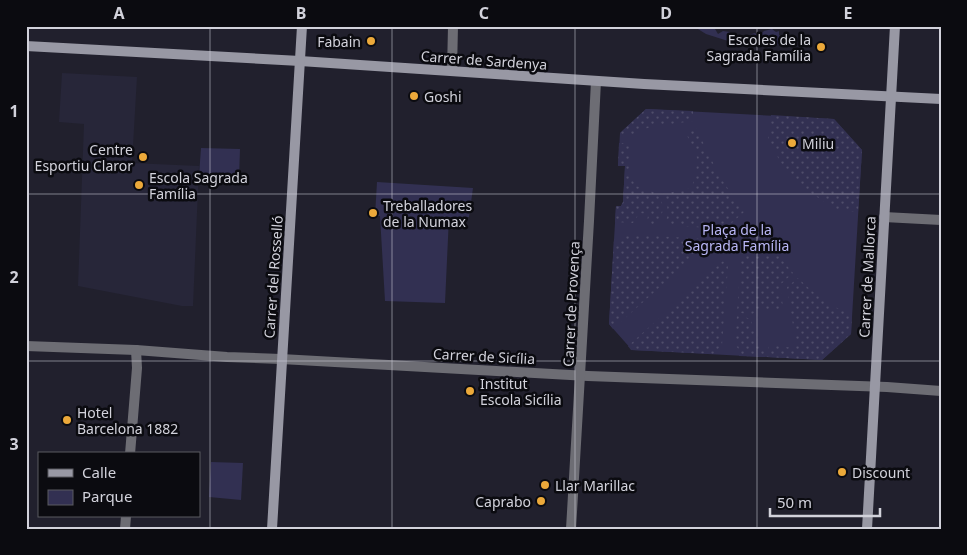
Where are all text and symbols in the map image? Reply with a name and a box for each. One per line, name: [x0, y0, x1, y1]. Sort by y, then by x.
text: A: [113, 2, 125, 24]
text: B: [296, 2, 306, 24]
text: C: [479, 2, 489, 24]
text: D: [660, 2, 672, 24]
text: E: [844, 2, 853, 24]
place label: Escoles de la Sagrada Família: [706, 30, 811, 65]
place label: Fabain: [317, 32, 361, 51]
marker: Fabain: [365, 35, 377, 47]
marker: Escoles de la Sagrada Família: [815, 41, 827, 53]
street label: Carrer de Sardenya: [420, 46, 548, 74]
place label: Goshi: [424, 87, 462, 106]
marker: Goshi: [408, 90, 420, 102]
text: 1: [9, 100, 19, 122]
place label: Miliu: [802, 134, 834, 153]
marker: Miliu: [786, 137, 798, 149]
place label: Centre Esportiu Claror: [35, 140, 133, 175]
marker: Centre Esportiu Claror: [137, 151, 149, 163]
place label: Escola Sagrada Família: [149, 168, 248, 203]
marker: Escola Sagrada Família: [133, 179, 145, 191]
place label: Treballadores de la Numax: [383, 196, 473, 231]
marker: Treballadores de la Numax: [367, 207, 379, 219]
street label: Carrer del Rosselló: [259, 215, 287, 339]
street label: Carrer de Mallorca: [854, 216, 880, 338]
park label: Plaça de la Sagrada Família: [685, 220, 789, 255]
street label: Carrer de Provença: [558, 241, 584, 367]
text: 2: [9, 266, 19, 288]
street label: Carrer de Sicília: [432, 344, 536, 368]
place label: Institut Escola Sicília: [480, 374, 562, 409]
marker: Institut Escola Sicília: [464, 385, 476, 397]
place label: Hotel Barcelona 1882: [77, 403, 178, 438]
marker: Hotel Barcelona 1882: [61, 414, 73, 426]
text: 3: [9, 433, 19, 455]
legend: [38, 452, 200, 518]
text: Calle: [82, 462, 116, 482]
place label: Discount: [852, 463, 910, 482]
marker: Discount: [836, 466, 848, 478]
place label: Llar Marillac: [555, 476, 635, 495]
marker: Llar Marillac: [539, 479, 551, 491]
scale bar: [770, 485, 880, 517]
text: Parque: [82, 486, 132, 506]
place label: Caprabo: [475, 492, 531, 511]
text: 50 m: [777, 492, 812, 512]
marker: Caprabo: [535, 495, 547, 507]

